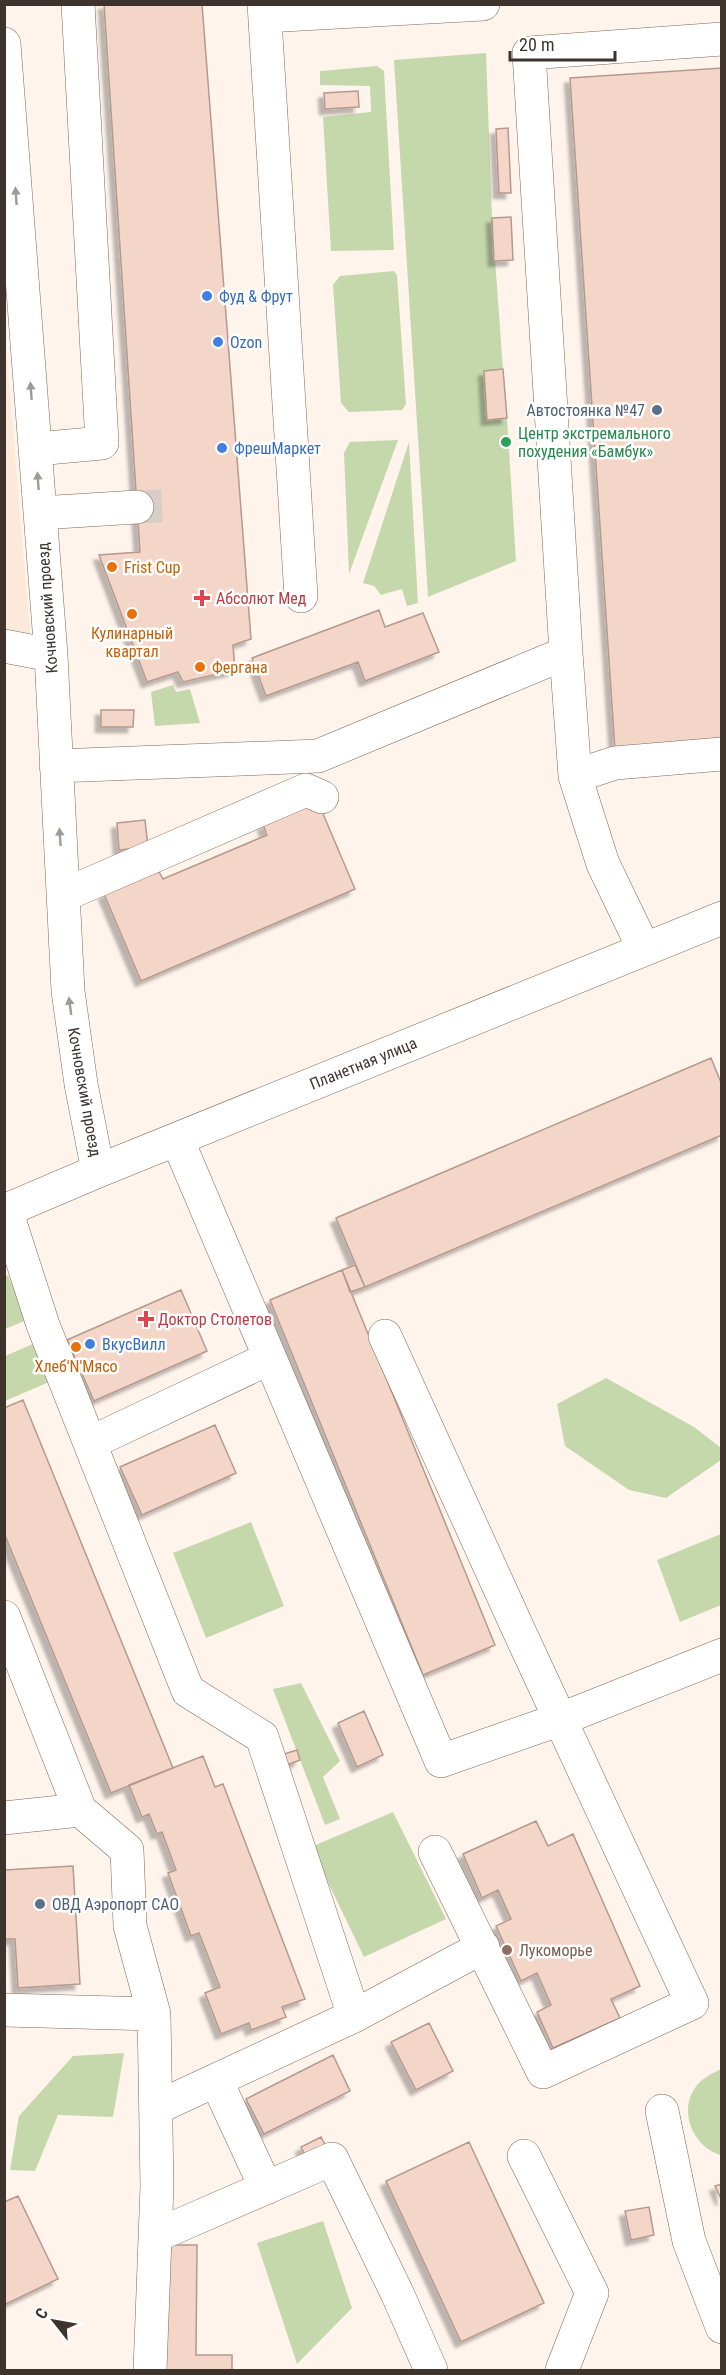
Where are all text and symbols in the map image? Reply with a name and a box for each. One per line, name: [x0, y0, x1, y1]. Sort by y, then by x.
scale bar: [510, 24, 615, 62]
text: 20 m: [519, 34, 554, 55]
one-way arrow: [11, 187, 21, 206]
place label: Фуд & Фрут: [219, 287, 293, 306]
marker: Фуд & Фрут: [200, 289, 214, 303]
place label: Ozon: [230, 333, 262, 352]
marker: Ozon: [211, 335, 225, 349]
one-way arrow: [26, 381, 36, 400]
place label: Автостоянка №47: [527, 401, 645, 420]
marker: Автостоянка №47: [650, 403, 664, 417]
place label: Центр экстремального похудения «Бамбук»: [518, 424, 671, 461]
marker: Центр экстремального похудения «Бамбук»: [499, 435, 513, 449]
place label: ФрешМаркет: [234, 439, 321, 458]
marker: ФрешМаркет: [215, 441, 229, 455]
one-way arrow: [33, 471, 43, 490]
street label: Кочновский проезд: [33, 542, 62, 674]
place label: Frist Cup: [124, 558, 181, 577]
marker: Frist Cup: [105, 560, 119, 574]
marker: Абсолют Мед: [193, 589, 211, 607]
place label: Абсолют Мед: [216, 589, 307, 608]
marker: Кулинарный квартал: [125, 607, 139, 621]
place label: Кулинарный квартал: [91, 624, 173, 661]
place label: Фергана: [212, 658, 268, 677]
marker: Фергана: [193, 660, 207, 674]
one-way arrow: [56, 827, 65, 846]
one-way arrow: [65, 996, 75, 1015]
street label: Кочновский проезд: [64, 1026, 105, 1159]
street label: Планетная улица: [307, 1033, 420, 1094]
place label: Доктор Столетов: [158, 1310, 272, 1329]
marker: Доктор Столетов: [139, 1312, 153, 1326]
place label: ВкусВилл: [102, 1335, 166, 1354]
marker: ВкусВилл: [83, 1337, 97, 1351]
marker: Хлеб'N'Мясо: [69, 1340, 83, 1354]
place label: Хлеб'N'Мясо: [34, 1357, 118, 1376]
place label: ОВД Аэропорт САО: [52, 1895, 179, 1914]
marker: ОВД Аэропорт САО: [33, 1897, 47, 1911]
place label: Лукоморье: [519, 1941, 592, 1960]
marker: Лукоморье: [500, 1943, 514, 1957]
north arrow: [24, 2291, 84, 2351]
text: С: [31, 2305, 52, 2322]

